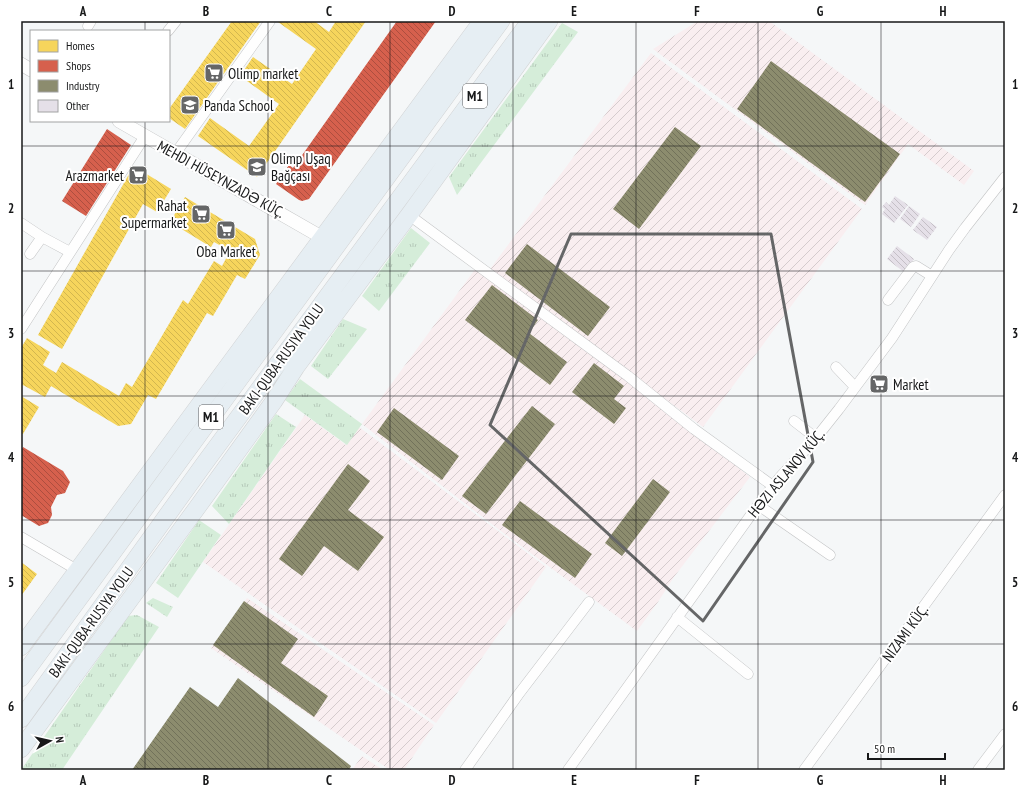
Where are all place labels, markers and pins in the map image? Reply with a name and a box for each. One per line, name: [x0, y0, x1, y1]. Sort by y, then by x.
supermarket icon: Olimp market: [203, 62, 225, 84]
place label: Olimp market: [228, 64, 298, 83]
school or university icon: Panda School: [179, 94, 201, 116]
place label: Panda School: [204, 96, 274, 115]
place label: Olimp Uşaq Bağçası: [271, 149, 331, 185]
school or university icon: Olimp Uşaq Bağçası: [246, 156, 268, 178]
supermarket icon: Arazmarket: [127, 164, 149, 186]
place label: Arazmarket: [66, 166, 124, 185]
place label: Rahat Supermarket: [121, 196, 187, 232]
supermarket icon: Rahat Supermarket: [190, 203, 212, 225]
supermarket icon: Oba Market: [215, 219, 237, 241]
place label: Oba Market: [196, 242, 256, 261]
supermarket icon: Market: [868, 373, 890, 395]
place label: Market: [893, 375, 929, 394]

